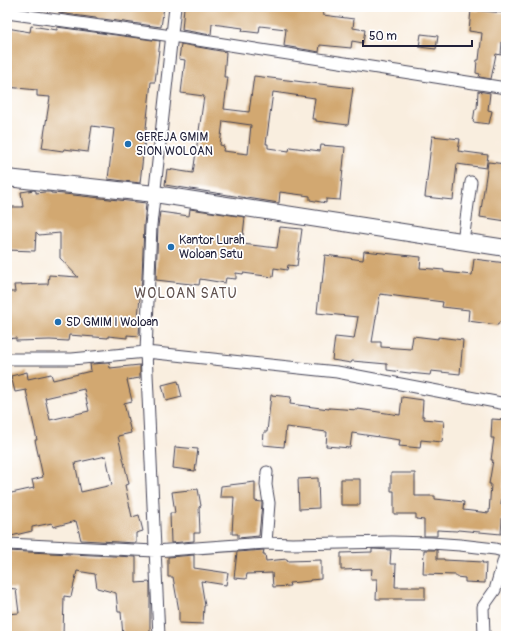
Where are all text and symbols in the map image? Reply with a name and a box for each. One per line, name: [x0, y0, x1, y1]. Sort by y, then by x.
scale bar: [363, 22, 472, 48]
text: 50 m: [369, 29, 397, 44]
place label: GEREJA GMIM SION WOLOAN: [136, 130, 213, 159]
marker: GEREJA GMIM SION WOLOAN: [123, 139, 133, 149]
place label: Kantor Lurah Woloan Satu: [179, 233, 245, 262]
marker: Kantor Lurah Woloan Satu: [166, 242, 176, 252]
district label: WOLOAN SATU: [134, 285, 238, 302]
place label: SD GMIM I Woloan: [66, 315, 159, 330]
marker: SD GMIM I Woloan: [53, 317, 63, 327]

